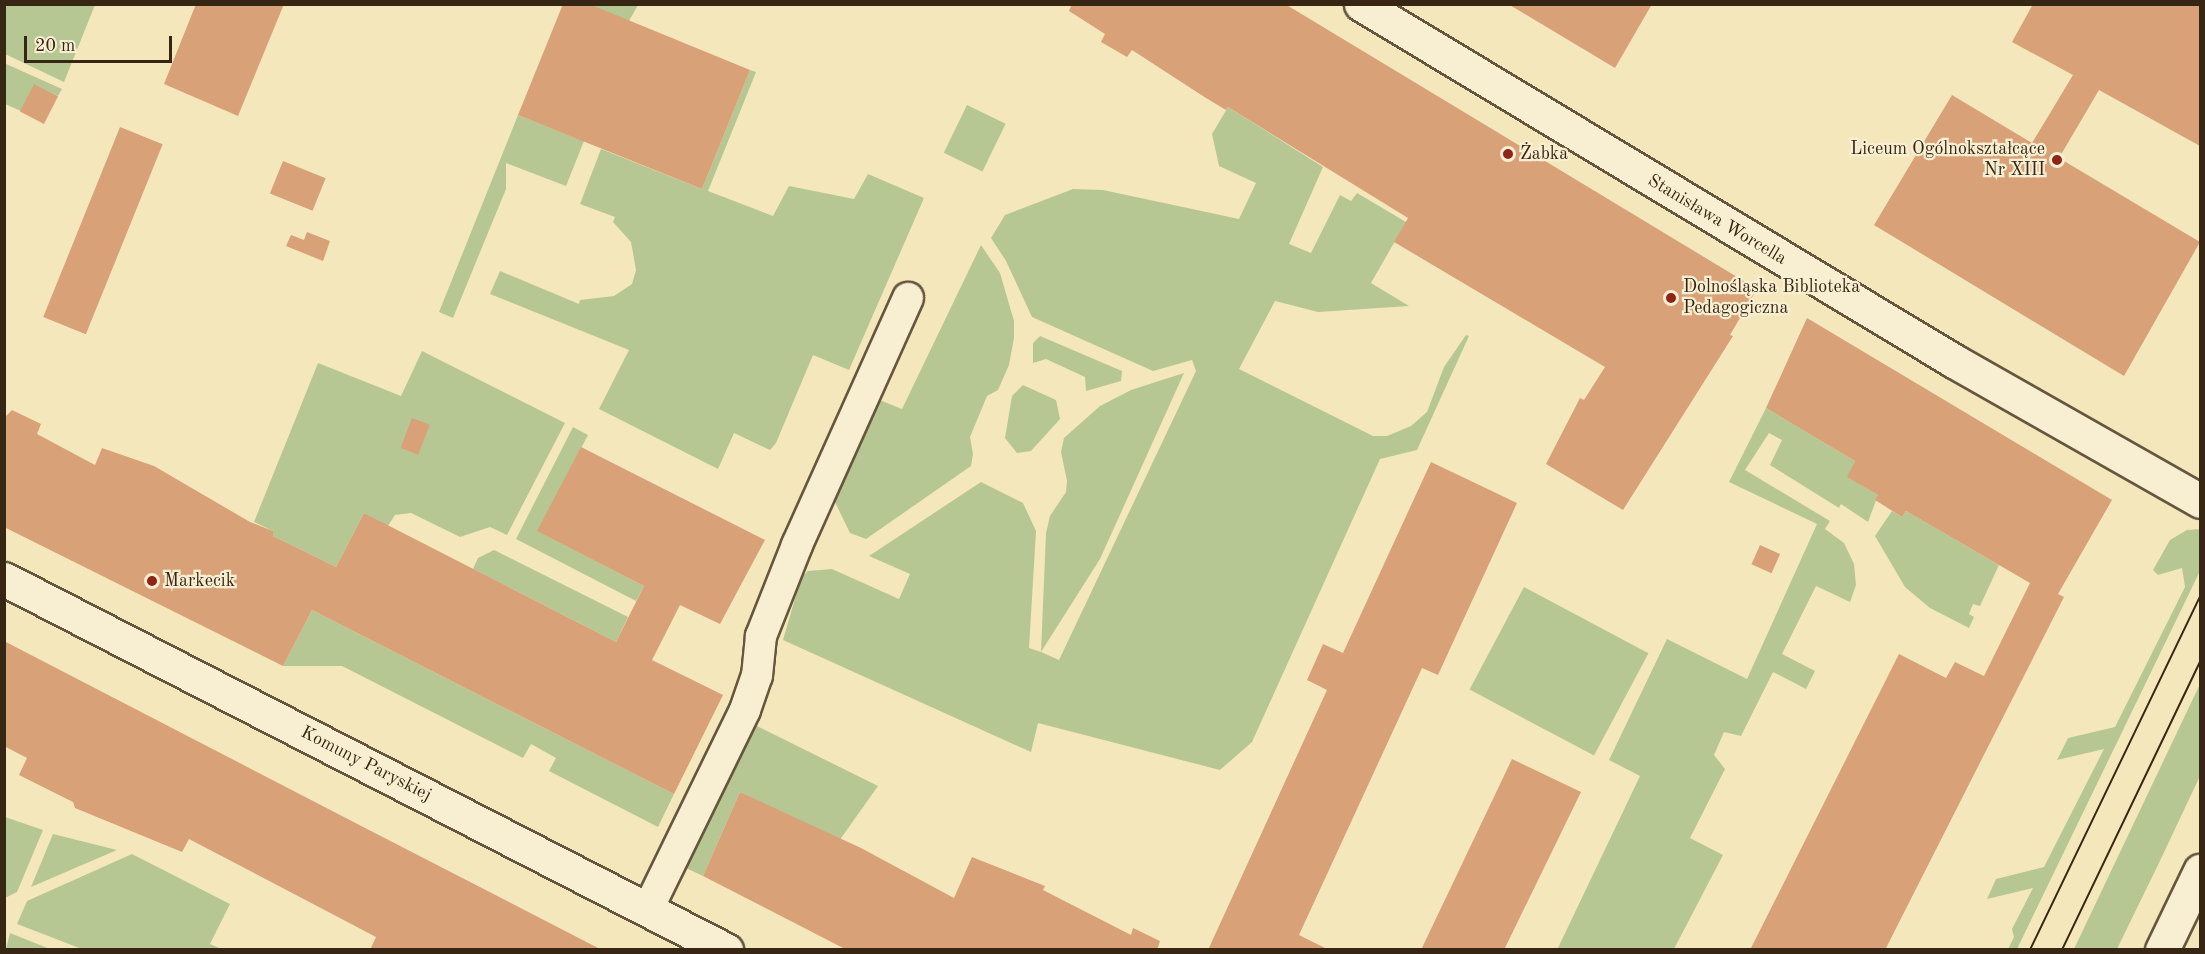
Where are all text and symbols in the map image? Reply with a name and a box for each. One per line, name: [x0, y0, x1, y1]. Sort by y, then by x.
scale bar: [27, 24, 176, 62]
text: 20 m: [35, 37, 75, 55]
place label: Liceum Ogólnokształcące Nr XIII: [1850, 139, 2045, 182]
place label: Żabka: [1520, 143, 1568, 165]
marker: Żabka: [1501, 147, 1515, 161]
marker: Liceum Ogólnokształcące Nr XIII: [2050, 153, 2064, 167]
street label: Stanisława Worcella: [1644, 170, 1790, 270]
place label: Dolnośląska Biblioteka Pedagogiczna: [1683, 277, 1860, 320]
marker: Dolnośląska Biblioteka Pedagogiczna: [1664, 291, 1678, 305]
place label: Markecik: [164, 570, 235, 592]
marker: Markecik: [145, 574, 159, 588]
street label: Komuny Paryskiej: [297, 722, 435, 806]

